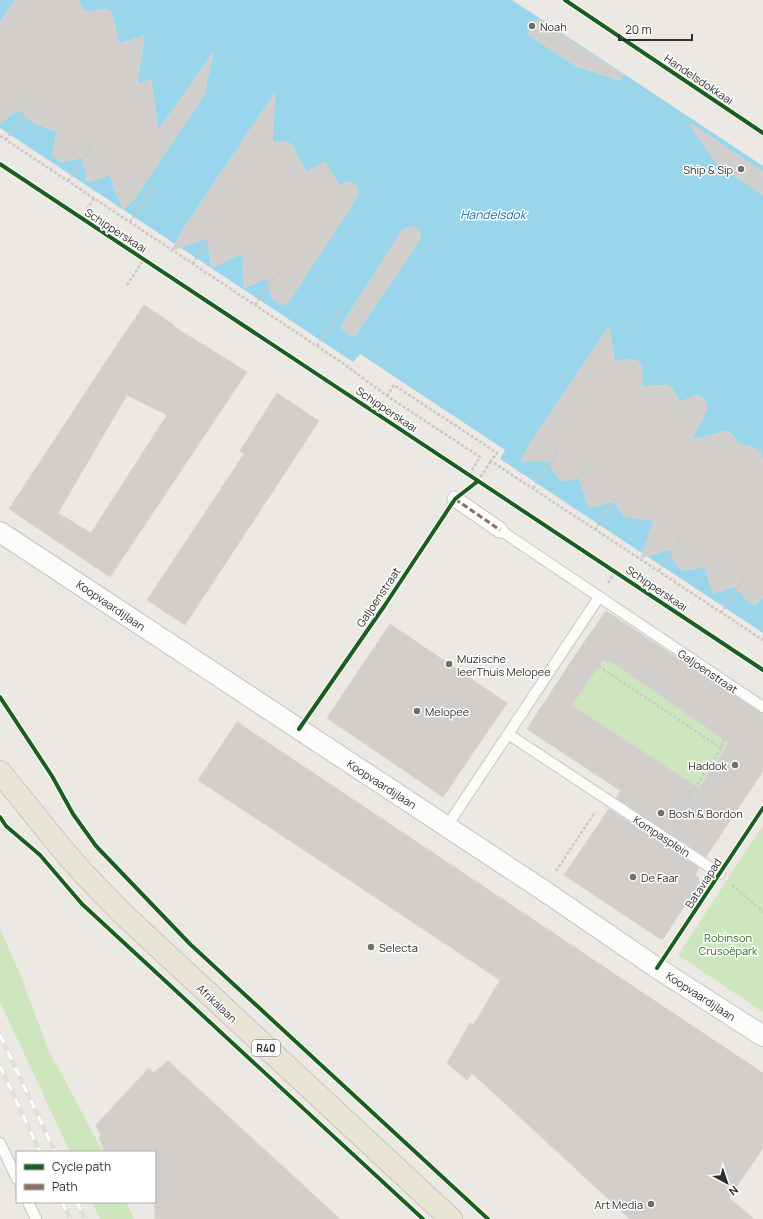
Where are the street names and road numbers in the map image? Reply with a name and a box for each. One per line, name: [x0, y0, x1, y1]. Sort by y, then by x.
street label: Handelsdokkaai: [662, 50, 736, 108]
street label: Schipperskaai: [82, 204, 150, 256]
street label: Schipperskaai: [353, 383, 421, 435]
street label: Schipperskaai: [623, 562, 691, 614]
street label: Galjoenstraat: [352, 564, 404, 630]
street label: Koopvaardijlaan: [74, 576, 148, 634]
street label: Galjoenstraat: [675, 645, 741, 697]
street label: Koopvaardijlaan: [344, 756, 420, 812]
street label: Kompasplein: [631, 812, 693, 860]
street label: Bataviapad: [681, 855, 725, 911]
street label: Koopvaardijlaan: [663, 968, 739, 1024]
street label: Afrikalaan: [194, 980, 240, 1026]
road number: R40: [252, 1040, 280, 1056]

